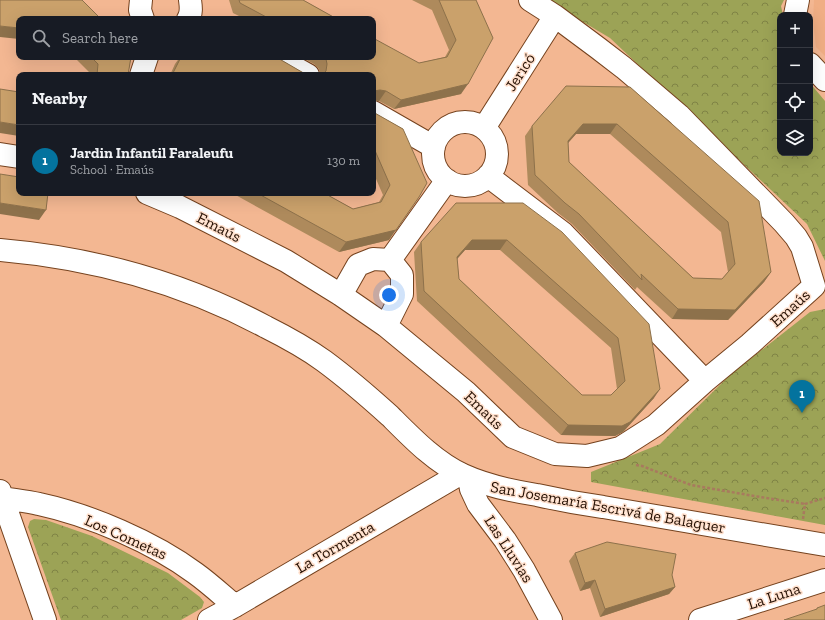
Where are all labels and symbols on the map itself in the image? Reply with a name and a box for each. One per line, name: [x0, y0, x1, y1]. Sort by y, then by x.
street label: Jericó: [501, 50, 539, 94]
street label: Emaús: [194, 208, 244, 246]
your location: [379, 285, 399, 305]
street label: Emaús: [766, 285, 814, 331]
pin: 1: [789, 380, 815, 413]
street label: Emaús: [461, 387, 507, 433]
street label: San Josemaría Escrivá de Balaguer: [489, 477, 727, 537]
street label: Los Cometas: [82, 510, 170, 564]
street label: Las Lluvias: [480, 512, 538, 586]
street label: La Tormenta: [292, 517, 378, 577]
street label: La Luna: [745, 578, 803, 613]

